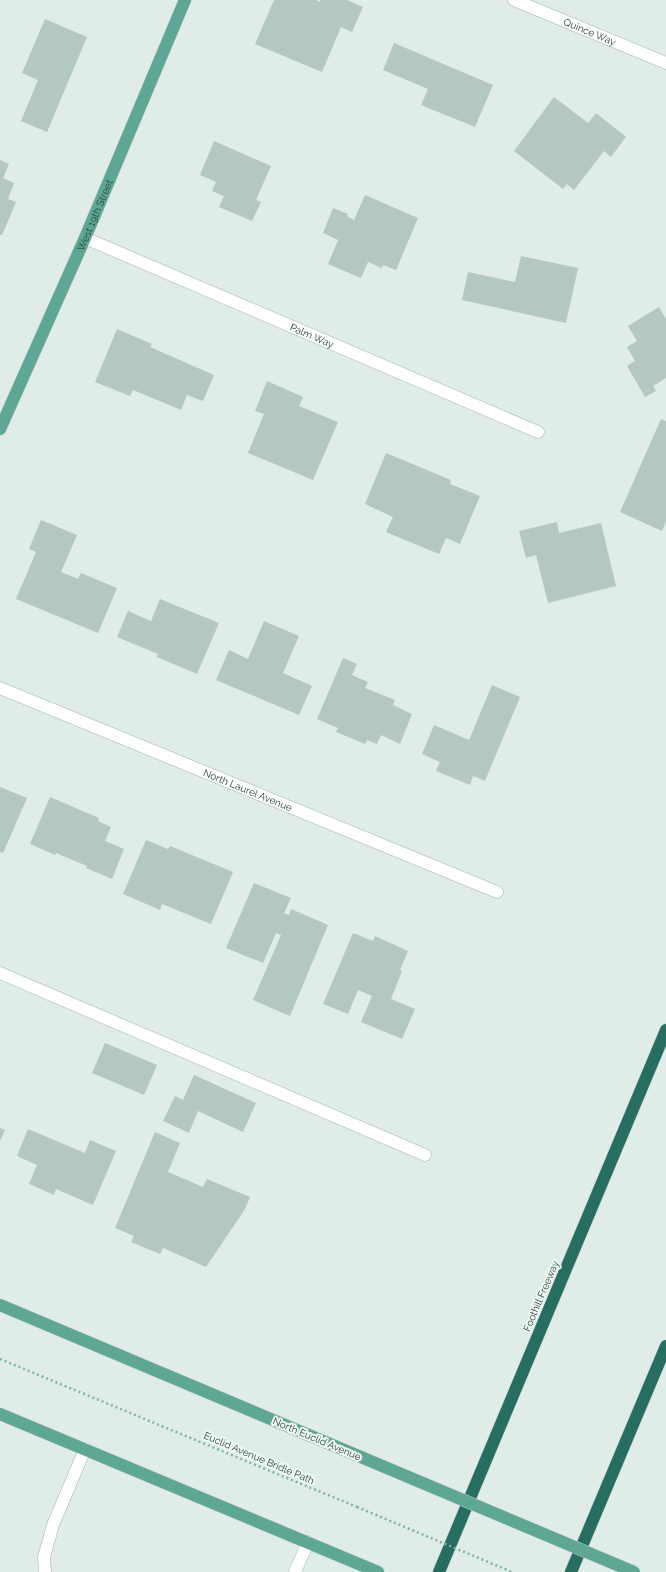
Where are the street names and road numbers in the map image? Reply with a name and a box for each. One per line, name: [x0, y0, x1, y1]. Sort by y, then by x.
street label: Quince Way: [562, 16, 618, 47]
street label: West 19th Street: [75, 177, 115, 252]
street label: Palm Way: [289, 321, 336, 350]
street label: North Laurel Avenue: [202, 767, 294, 813]
street label: Foothill Freeway: [521, 1259, 561, 1333]
street label: North Euclid Avenue: [271, 1415, 363, 1463]
street label: Euclid Avenue Bridle Path: [202, 1430, 316, 1486]

